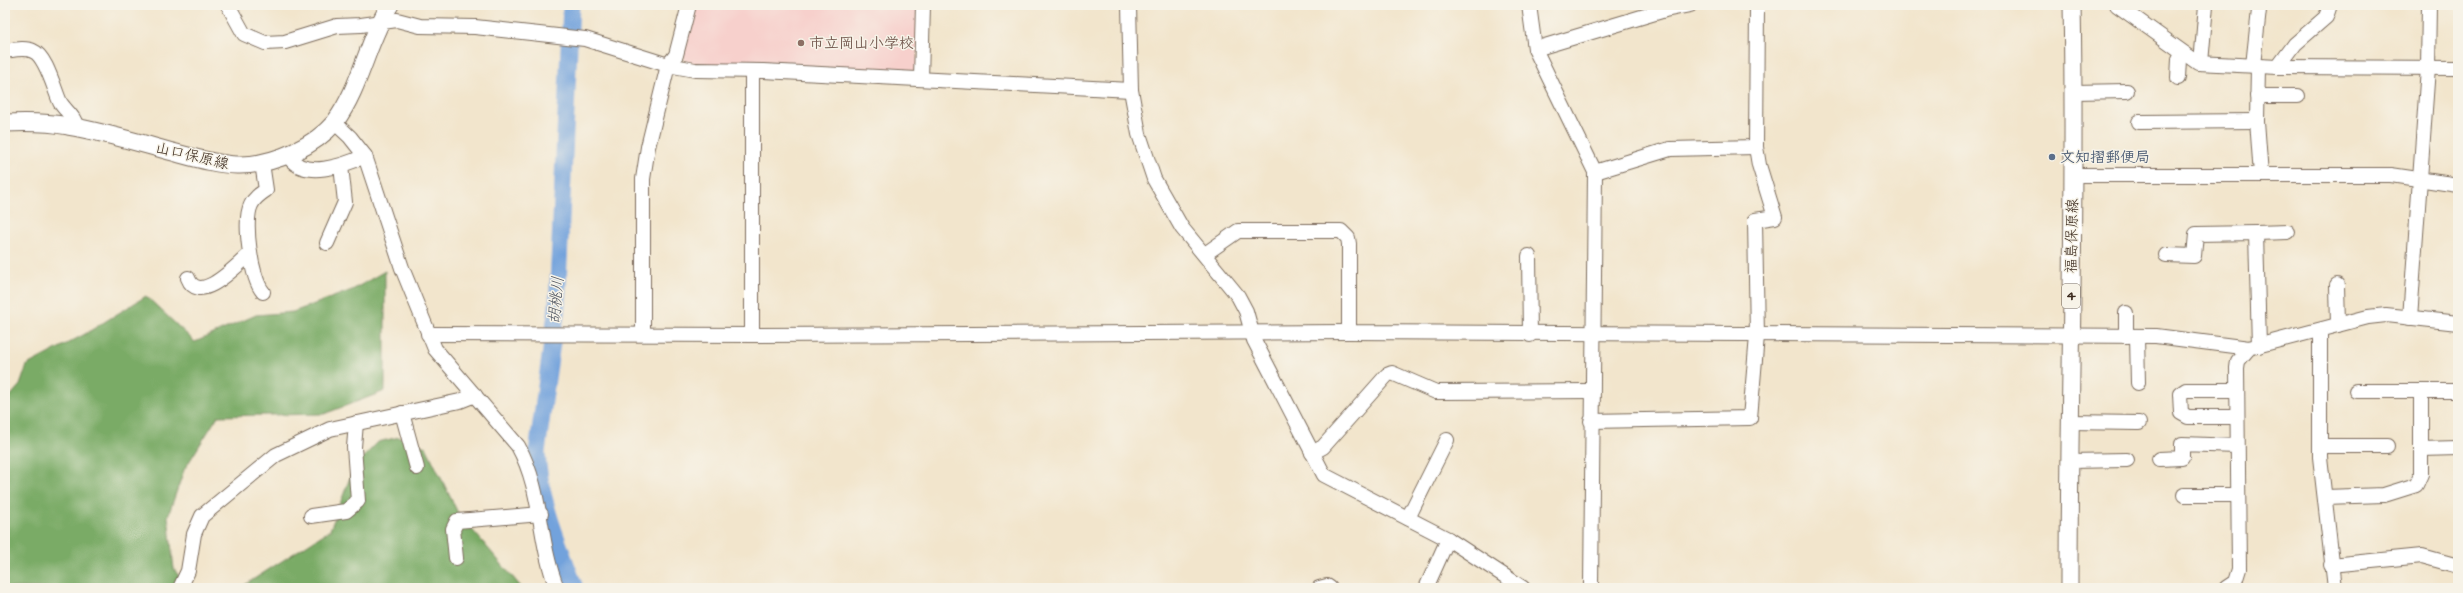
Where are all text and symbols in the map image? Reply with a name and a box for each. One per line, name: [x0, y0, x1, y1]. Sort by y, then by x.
place label: 市立岡山小学校: [809, 33, 914, 54]
marker: 市立岡山小学校: [796, 38, 806, 48]
street label: 山口保原線: [153, 137, 231, 175]
place label: 文知摺郵便局: [2060, 147, 2150, 168]
marker: 文知摺郵便局: [2047, 152, 2057, 162]
street label: 福島保原線: [2061, 198, 2083, 274]
water label: 胡桃川: [543, 275, 569, 325]
road number: 4: [2062, 284, 2080, 308]

